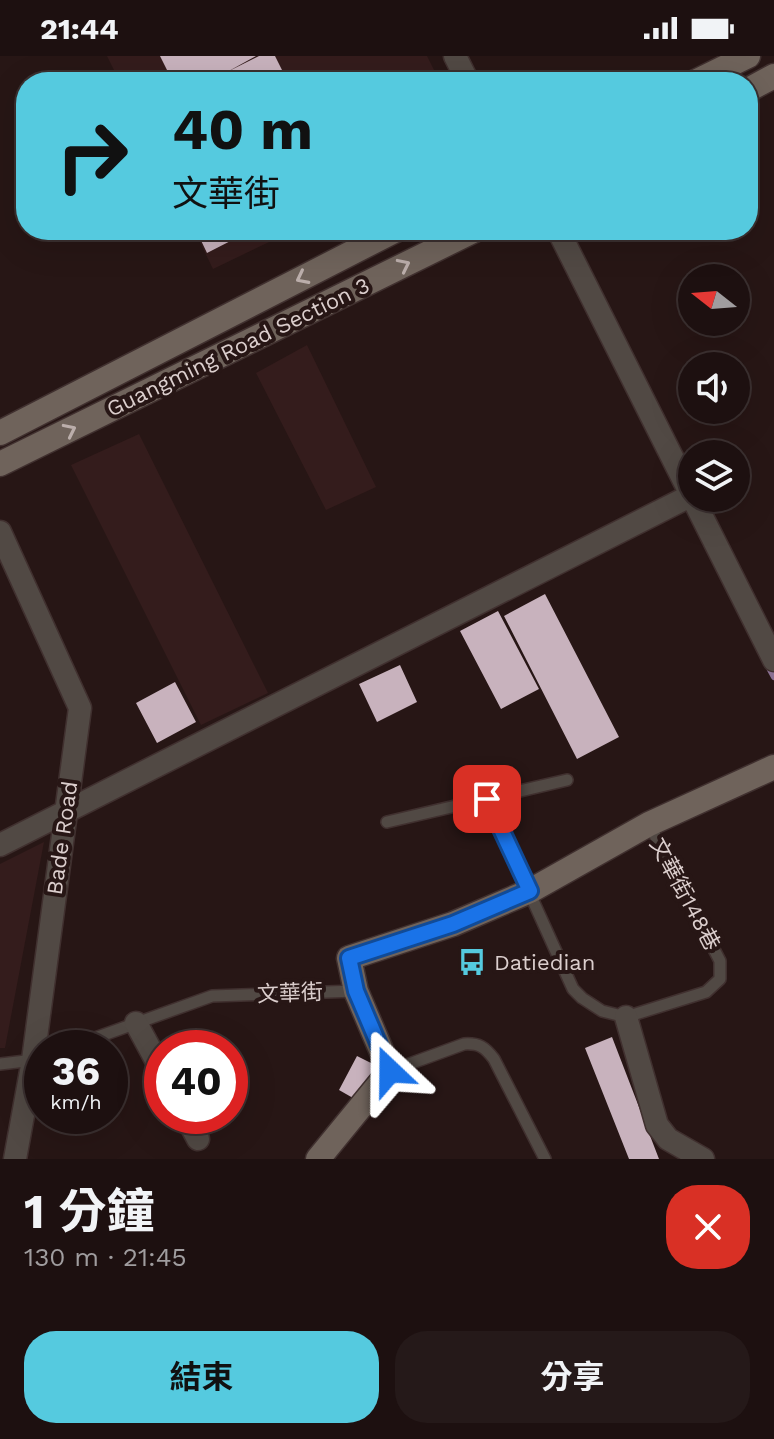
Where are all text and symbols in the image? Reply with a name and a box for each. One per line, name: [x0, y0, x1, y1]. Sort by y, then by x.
text: 21:44: [40, 11, 119, 46]
text: 40 m: [172, 97, 313, 163]
icon: right: [40, 104, 144, 208]
text: 文華街: [172, 173, 280, 215]
one-way arrow: [395, 259, 410, 275]
north arrow: [678, 264, 750, 336]
map controls: [678, 264, 750, 512]
one-way arrow: [295, 269, 310, 284]
street label: Guangming Road Section 3: [102, 272, 374, 422]
button: sound: [678, 352, 750, 424]
one-way arrow: [62, 423, 76, 439]
button: layers: [678, 440, 750, 512]
pin: [453, 765, 521, 833]
icon: arrive: [465, 777, 509, 821]
street label: Bade Road: [42, 780, 82, 896]
street label: 文華街148巷: [645, 834, 725, 954]
bus stop icon: Datiedian: [457, 947, 487, 977]
place label: Datiedian: [494, 950, 595, 975]
street label: 文華街: [257, 979, 323, 1007]
position arrow: [348, 1029, 432, 1113]
speed limit sign: 40: [144, 1030, 248, 1134]
text: 36: [52, 1048, 100, 1095]
text: km/h: [50, 1090, 102, 1114]
text: 1 分鐘: [24, 1183, 154, 1240]
button: close: [666, 1185, 750, 1269]
text: 130 m · 21:45: [24, 1242, 187, 1272]
button: 結束: [24, 1331, 379, 1423]
button: 分享: [395, 1331, 750, 1423]

